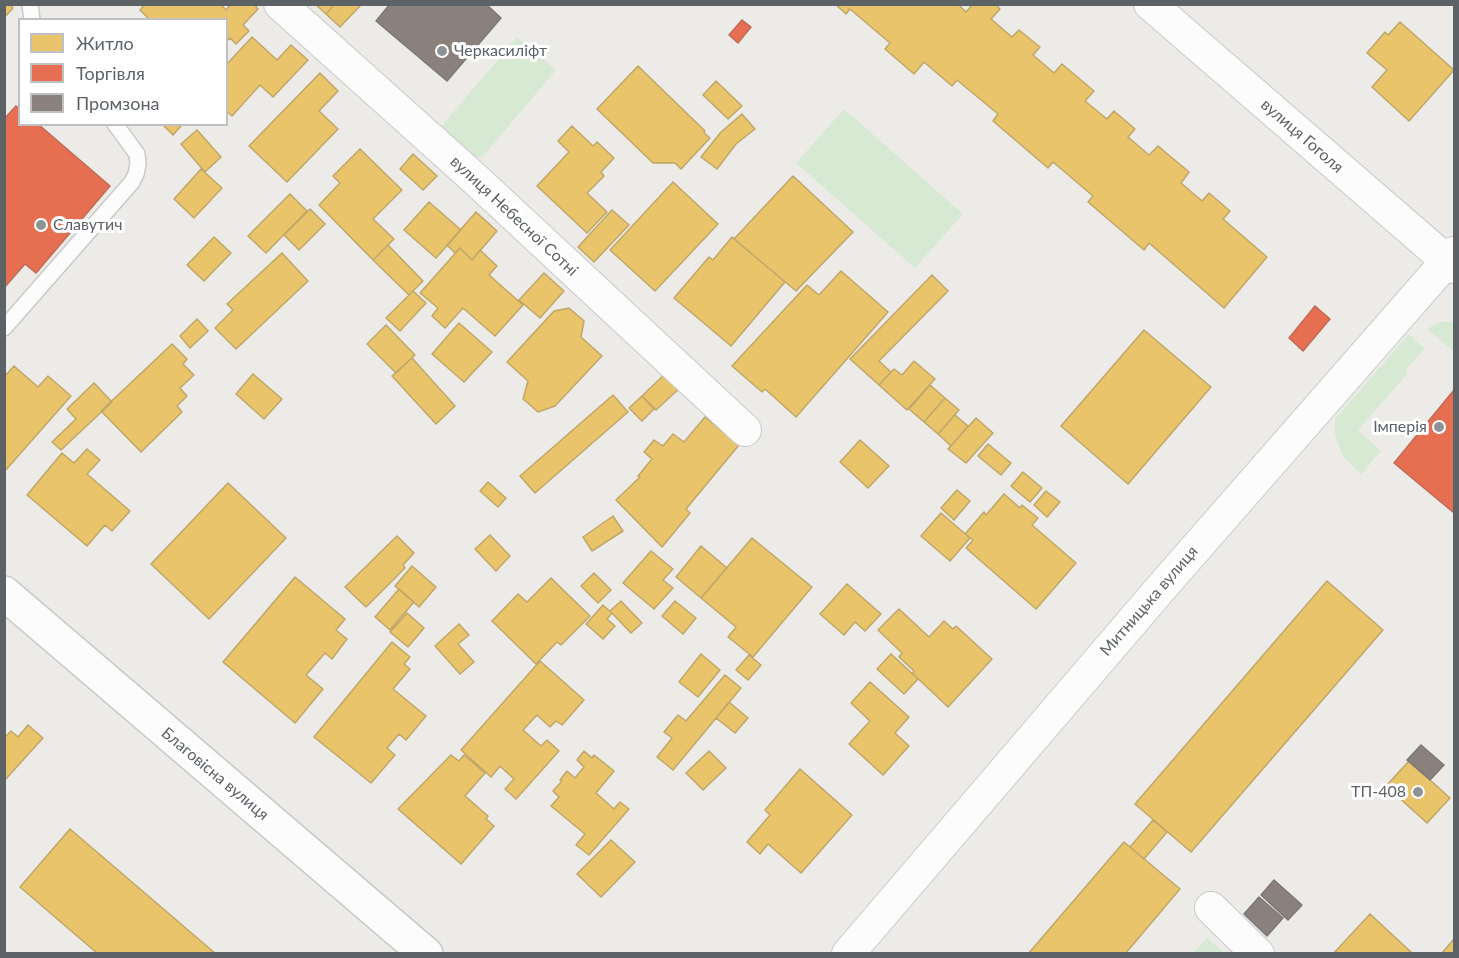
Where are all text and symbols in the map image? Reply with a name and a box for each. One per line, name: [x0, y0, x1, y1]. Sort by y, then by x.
legend: [18, 18, 228, 126]
text: Житло: [76, 32, 134, 54]
place label: Черкасиліфт: [454, 41, 547, 61]
marker: Черкасиліфт: [435, 44, 449, 58]
text: Торгівля: [76, 62, 145, 84]
text: Промзона: [76, 92, 159, 114]
street label: вулиця Гоголя: [1257, 95, 1347, 177]
street label: вулиця Небесної Сотні: [446, 152, 582, 280]
place label: Славутич: [53, 215, 123, 235]
marker: Славутич: [34, 218, 48, 232]
place label: Імперія: [1373, 417, 1427, 437]
marker: Імперія: [1432, 420, 1446, 434]
street label: Митницька вулиця: [1096, 542, 1202, 660]
street label: Благовісна вулиця: [157, 724, 273, 824]
place label: ТП-408: [1351, 782, 1406, 802]
marker: ТП-408: [1411, 785, 1425, 799]

